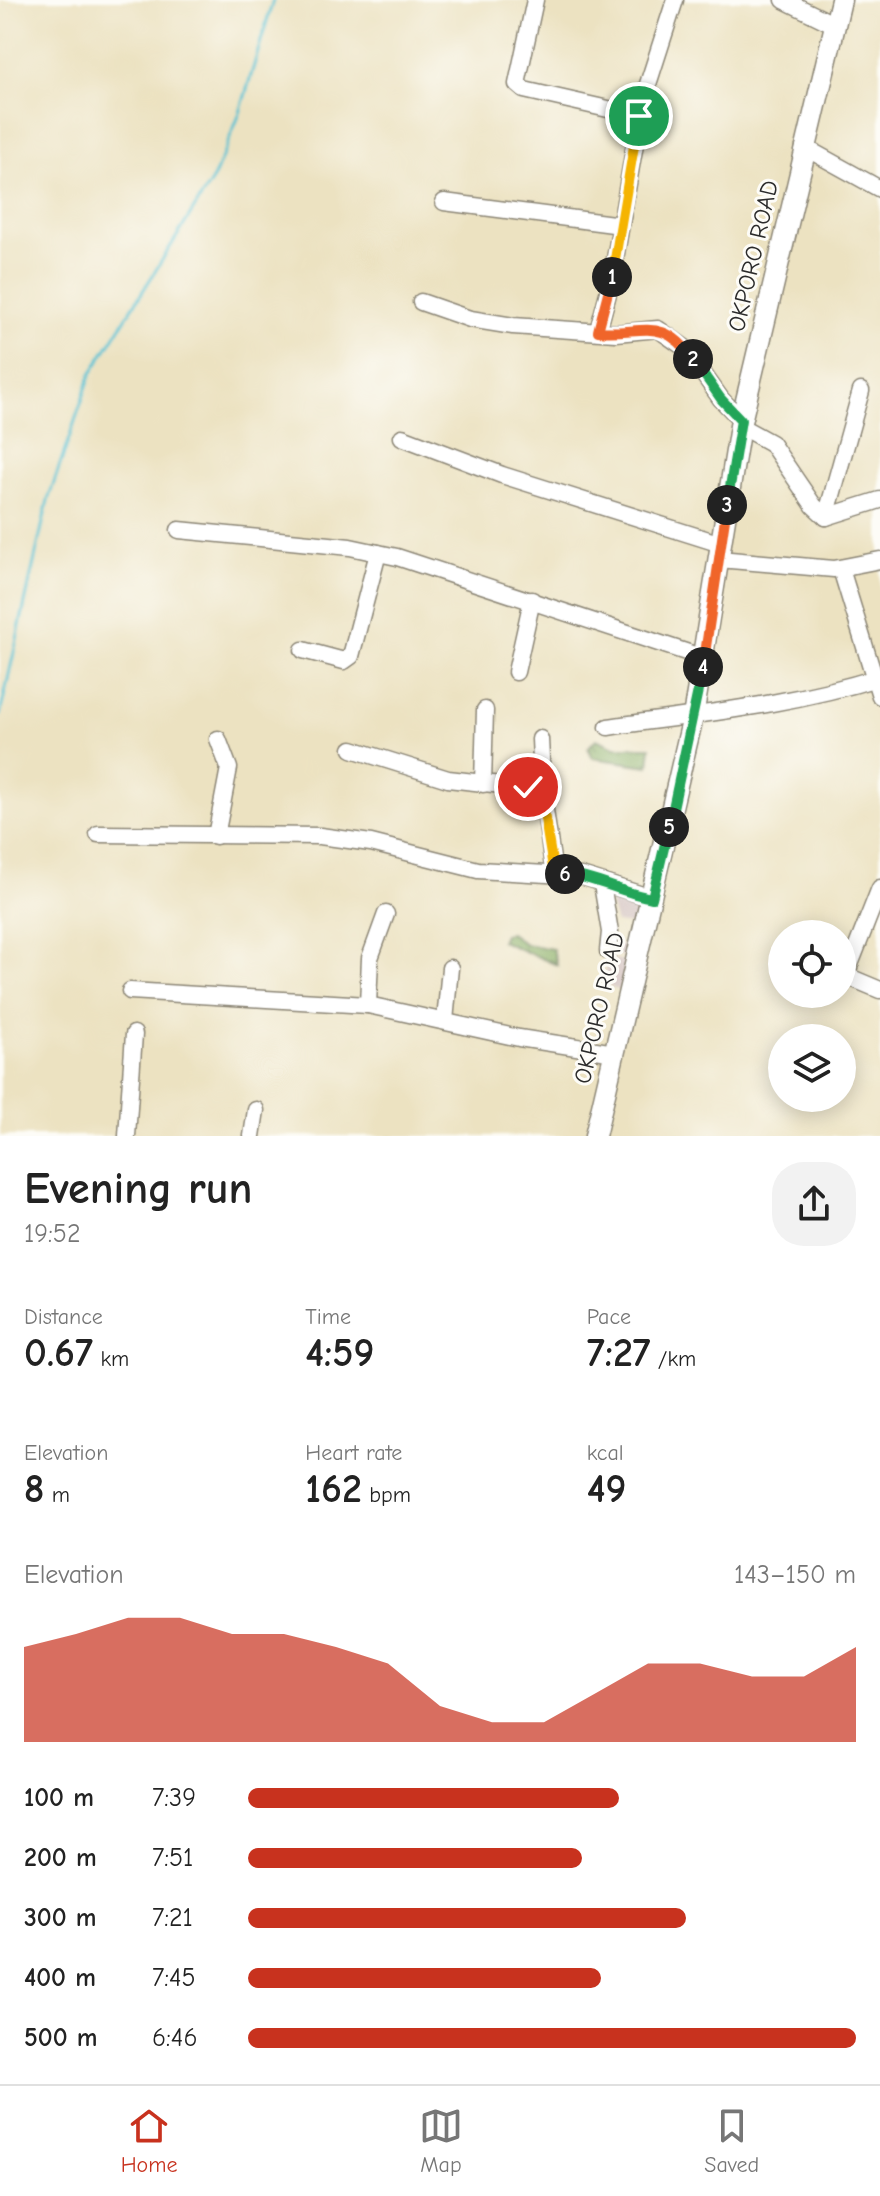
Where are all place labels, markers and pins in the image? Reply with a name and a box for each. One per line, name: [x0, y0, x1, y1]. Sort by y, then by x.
pin: [605, 82, 673, 150]
pin: 1: [592, 257, 632, 297]
pin: 2: [673, 339, 713, 379]
pin: 3: [707, 485, 747, 525]
pin: 4: [683, 647, 723, 687]
pin: [494, 753, 562, 821]
pin: 5: [649, 807, 689, 847]
pin: 6: [545, 854, 585, 894]

